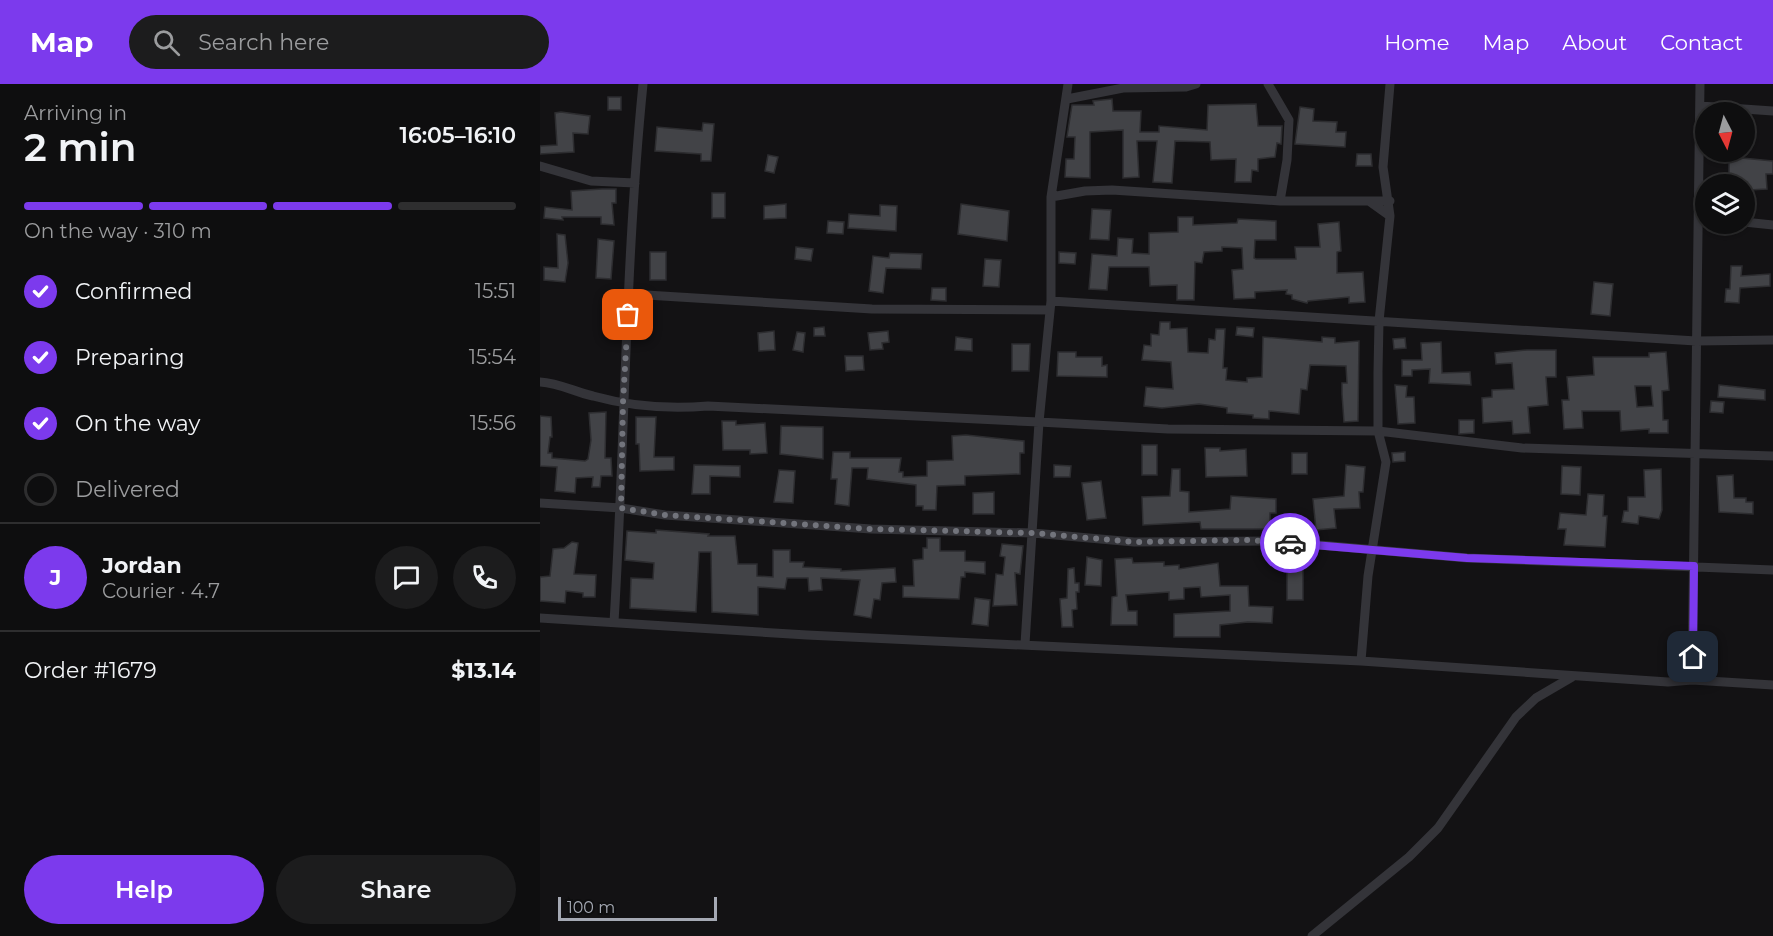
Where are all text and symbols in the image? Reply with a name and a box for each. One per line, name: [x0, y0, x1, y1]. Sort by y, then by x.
search box: [129, 15, 549, 69]
text: Map: [30, 25, 93, 59]
icon: search: [150, 26, 183, 59]
text: Search here: [198, 29, 329, 56]
text: Home: [1384, 30, 1449, 55]
text: Map: [1482, 30, 1529, 55]
text: About: [1562, 30, 1627, 55]
text: Contact: [1660, 30, 1743, 55]
text: Arriving in: [24, 101, 127, 125]
north arrow: [1695, 102, 1755, 162]
map controls: [1695, 102, 1755, 234]
text: 16:05–16:10: [400, 122, 516, 149]
text: 2 min: [24, 123, 137, 171]
button: layers: [1695, 174, 1755, 234]
text: On the way · 310 m: [24, 219, 212, 243]
icon: check: [24, 275, 57, 308]
text: Confirmed: [75, 278, 192, 305]
text: 15:51: [475, 279, 516, 303]
pin: [602, 289, 653, 340]
icon: bag: [611, 298, 644, 331]
icon: check: [24, 341, 57, 374]
text: Preparing: [75, 344, 184, 371]
text: 15:54: [469, 345, 516, 369]
icon: check: [24, 407, 57, 440]
text: On the way: [75, 410, 200, 437]
text: 15:56: [470, 411, 516, 435]
text: Delivered: [75, 476, 180, 503]
courier: [1260, 513, 1320, 573]
icon: car: [1274, 527, 1307, 560]
button: chat: [375, 546, 438, 609]
button: phone: [453, 546, 516, 609]
text: Jordan: [102, 552, 182, 579]
text: J: [50, 564, 61, 591]
text: Courier · 4.7: [102, 579, 220, 603]
pin: [1667, 631, 1718, 682]
icon: home: [1676, 640, 1709, 673]
text: Order #1679: [24, 657, 157, 684]
text: $13.14: [451, 657, 516, 684]
button: Help: [24, 855, 264, 924]
button: Share: [276, 855, 516, 924]
scale bar: [558, 894, 717, 922]
text: 100 m: [567, 898, 615, 917]

